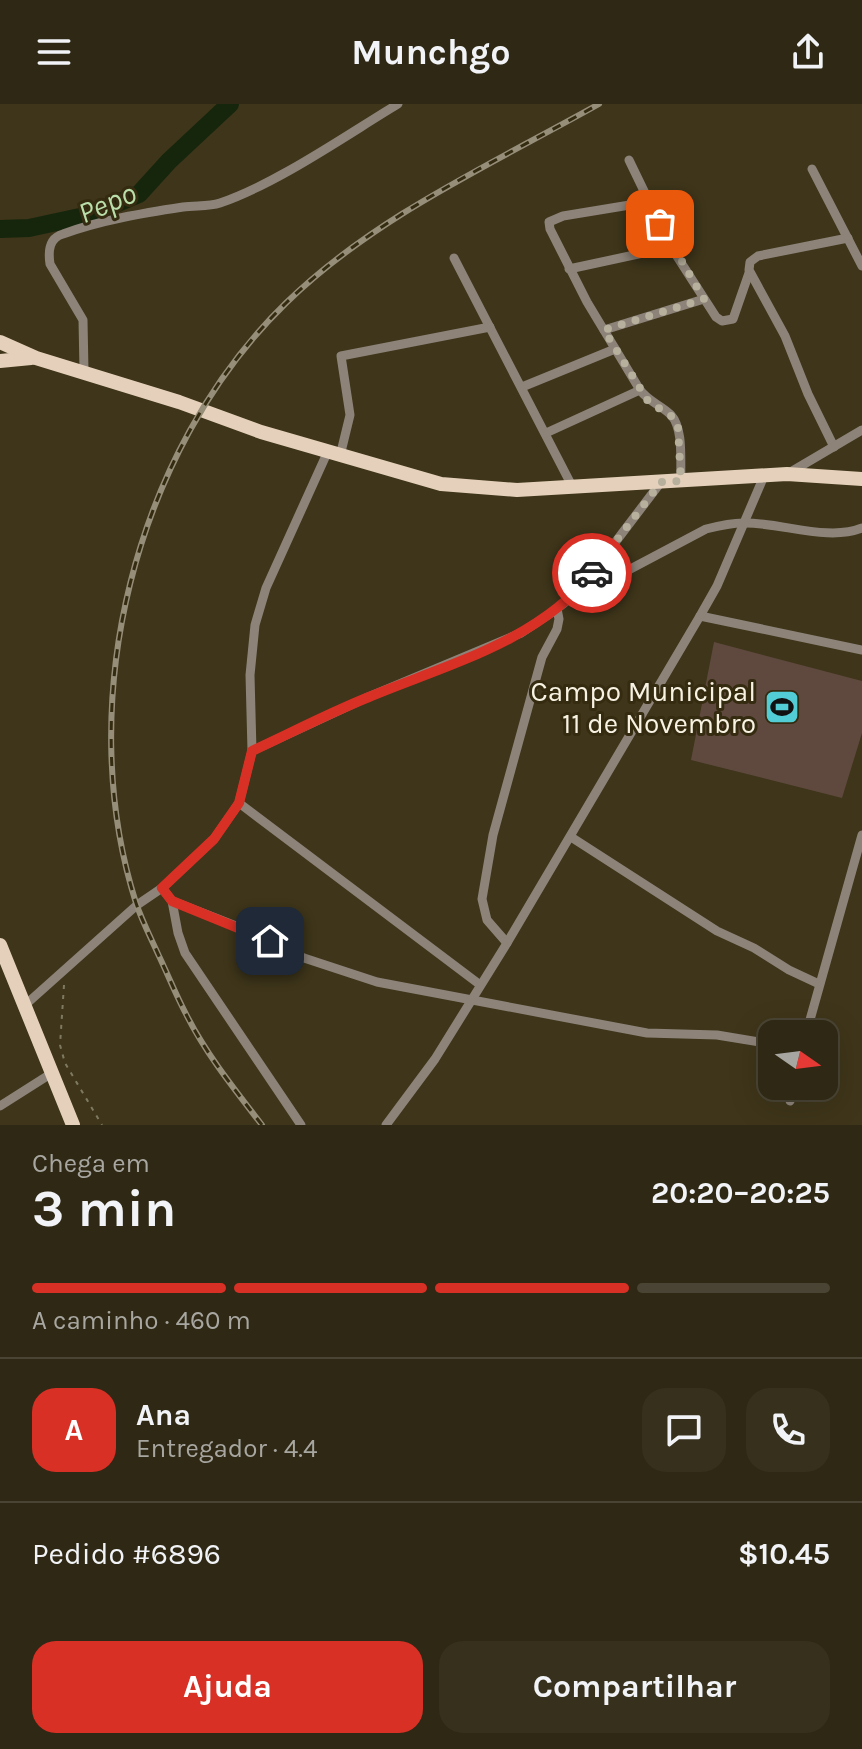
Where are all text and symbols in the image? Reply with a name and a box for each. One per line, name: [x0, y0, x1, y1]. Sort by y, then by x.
icon: menu: [32, 30, 76, 74]
icon: share: [786, 30, 830, 74]
text: Munchgo: [351, 31, 511, 73]
water label: Pepo: [73, 175, 142, 231]
pin: [626, 190, 694, 258]
icon: bag: [638, 202, 682, 246]
courier: [552, 533, 632, 613]
icon: car: [570, 551, 614, 595]
place label: Campo Municipal 11 de Novembro: [531, 675, 756, 740]
sports icon: Campo Municipal 11 de Novembro: [763, 688, 801, 726]
pin: [236, 907, 304, 975]
icon: home: [248, 919, 292, 963]
north arrow: [758, 1020, 838, 1100]
map controls: [758, 1020, 838, 1100]
text: Chega em: [32, 1148, 150, 1179]
text: 20:20–20:25: [651, 1175, 830, 1211]
text: 3 min: [32, 1178, 176, 1239]
text: A caminho · 460 m: [32, 1305, 251, 1336]
button: chat: [642, 1388, 726, 1472]
button: phone: [746, 1388, 830, 1472]
text: Ana: [136, 1397, 191, 1433]
text: A: [65, 1412, 83, 1448]
text: Entregador · 4.4: [136, 1433, 318, 1464]
text: Pedido #6896: [32, 1536, 221, 1572]
text: $10.45: [738, 1536, 830, 1572]
button: Ajuda: [32, 1641, 423, 1733]
button: Compartilhar: [439, 1641, 830, 1733]

